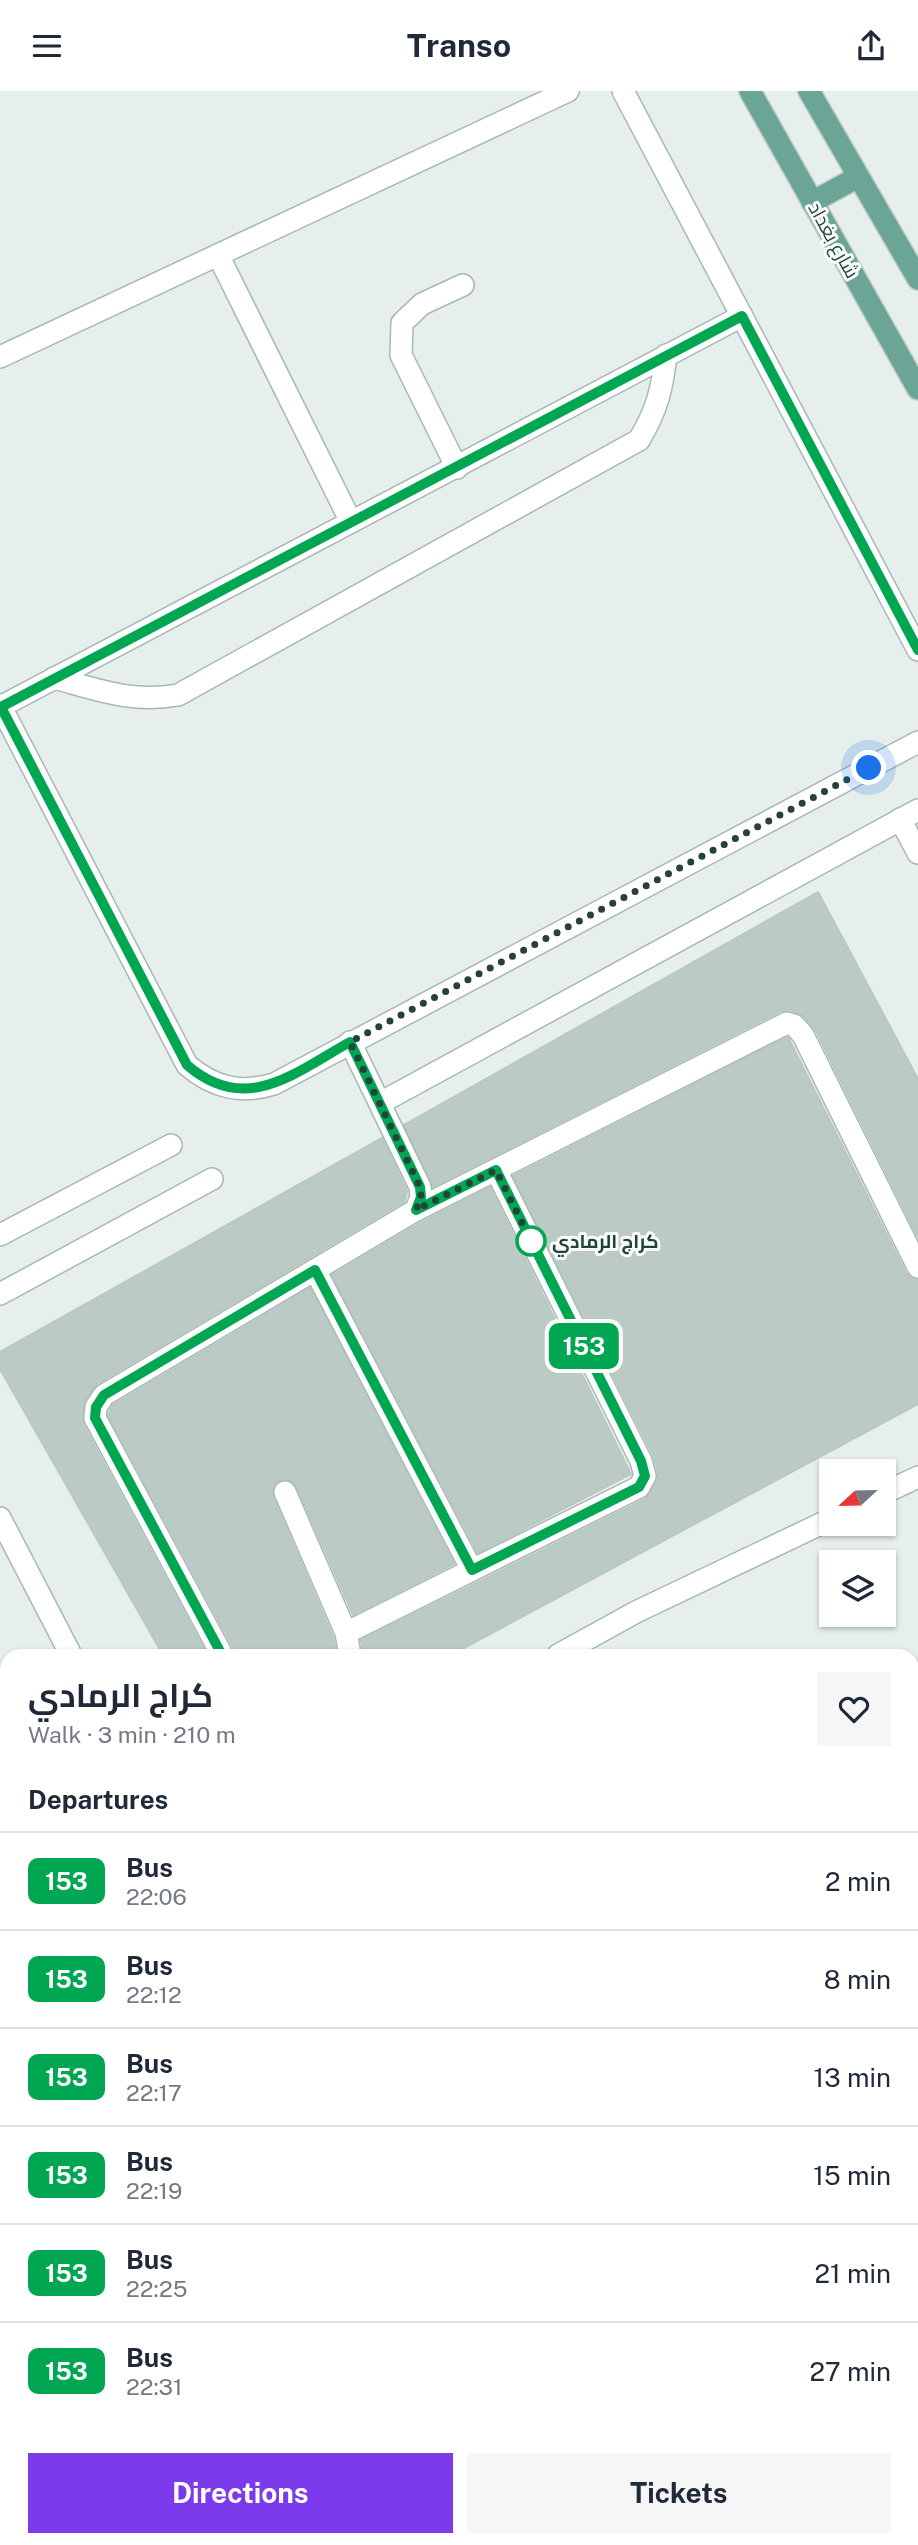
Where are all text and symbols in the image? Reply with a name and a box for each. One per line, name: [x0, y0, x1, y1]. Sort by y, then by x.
icon: menu: [28, 27, 66, 65]
text: Transo: [407, 27, 511, 64]
icon: share: [852, 27, 890, 65]
street label: شارع بغداد: [802, 198, 864, 283]
your location: [851, 750, 886, 785]
marker: كراج الرمادي: [516, 1226, 546, 1256]
place label: كراج الرمادي: [552, 1230, 659, 1257]
line badge: 153: [544, 1323, 624, 1369]
text: 153: [563, 1332, 605, 1360]
north arrow: [819, 1459, 896, 1537]
map controls: [819, 1459, 896, 1627]
button: layers: [819, 1550, 896, 1627]
button: heart: [817, 1672, 891, 1746]
text: كراج الرمادي: [28, 1676, 213, 1714]
text: Walk · 3 min · 210 m: [28, 1721, 236, 1748]
text: Departures: [28, 1784, 168, 1815]
text: Bus: [126, 1852, 173, 1883]
text: 2 min: [825, 1866, 891, 1897]
text: 153: [45, 1867, 88, 1895]
text: 22:06: [126, 1883, 187, 1910]
text: Bus: [126, 1950, 173, 1981]
text: 8 min: [824, 1964, 891, 1995]
text: 153: [45, 1965, 88, 1993]
text: 22:12: [126, 1981, 182, 2008]
text: Bus: [126, 2048, 173, 2079]
text: 13 min: [814, 2062, 891, 2093]
text: 153: [45, 2063, 88, 2091]
text: 22:17: [126, 2079, 182, 2106]
text: Bus: [126, 2146, 173, 2177]
text: 15 min: [813, 2160, 891, 2191]
text: 153: [45, 2161, 88, 2189]
text: 22:19: [126, 2177, 182, 2204]
text: Bus: [126, 2244, 173, 2275]
text: 21 min: [815, 2258, 891, 2289]
text: 153: [45, 2259, 88, 2287]
text: 22:25: [126, 2275, 188, 2302]
text: Bus: [126, 2342, 173, 2373]
text: 27 min: [809, 2356, 891, 2387]
text: 153: [45, 2357, 88, 2385]
text: 22:31: [126, 2373, 182, 2400]
button: Directions: [28, 2453, 453, 2533]
button: Tickets: [467, 2453, 891, 2533]

